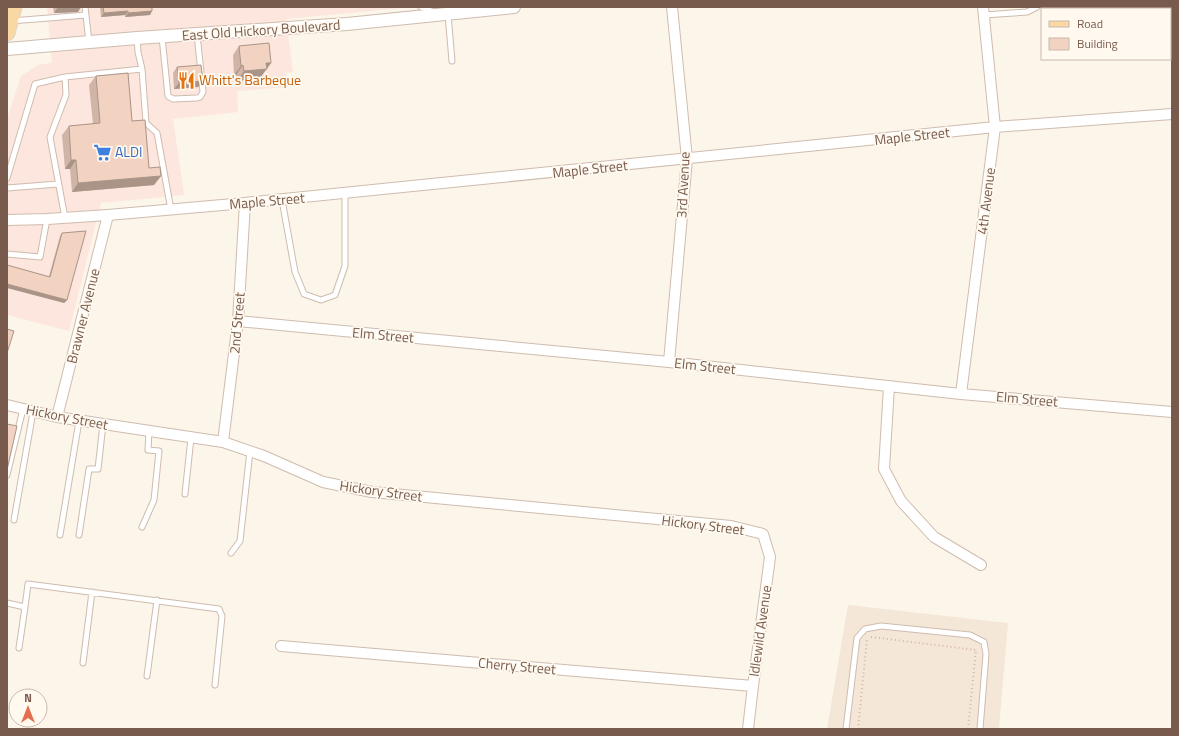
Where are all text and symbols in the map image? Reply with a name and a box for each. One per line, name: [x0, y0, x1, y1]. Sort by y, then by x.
legend: [1041, 8, 1171, 60]
street label: East Old Hickory Boulevard: [181, 13, 341, 46]
text: Road: [1077, 14, 1103, 33]
text: Building: [1077, 34, 1118, 53]
place label: Whitt's Barbeque: [199, 69, 301, 90]
restaurant icon: Whitt's Barbeque: [176, 70, 196, 90]
street label: Maple Street: [873, 121, 951, 150]
place label: ALDI: [115, 141, 143, 162]
supermarket icon: ALDI: [92, 142, 112, 162]
street label: 3rd Avenue: [670, 151, 695, 219]
street label: Maple Street: [551, 154, 629, 183]
street label: 4th Avenue: [971, 166, 1000, 236]
street label: Maple Street: [228, 187, 306, 214]
street label: Brawner Avenue: [61, 266, 104, 366]
street label: 2nd Street: [223, 291, 250, 355]
street label: Elm Street: [351, 321, 415, 348]
street label: Elm Street: [673, 352, 737, 379]
street label: Elm Street: [995, 385, 1059, 412]
street label: Hickory Street: [24, 398, 110, 435]
street label: Hickory Street: [338, 474, 424, 507]
street label: Hickory Street: [660, 509, 746, 540]
street label: Idlewild Avenue: [743, 584, 776, 678]
street label: Cherry Street: [477, 652, 557, 679]
north arrow: [8, 688, 48, 728]
text: N: [24, 690, 32, 706]

